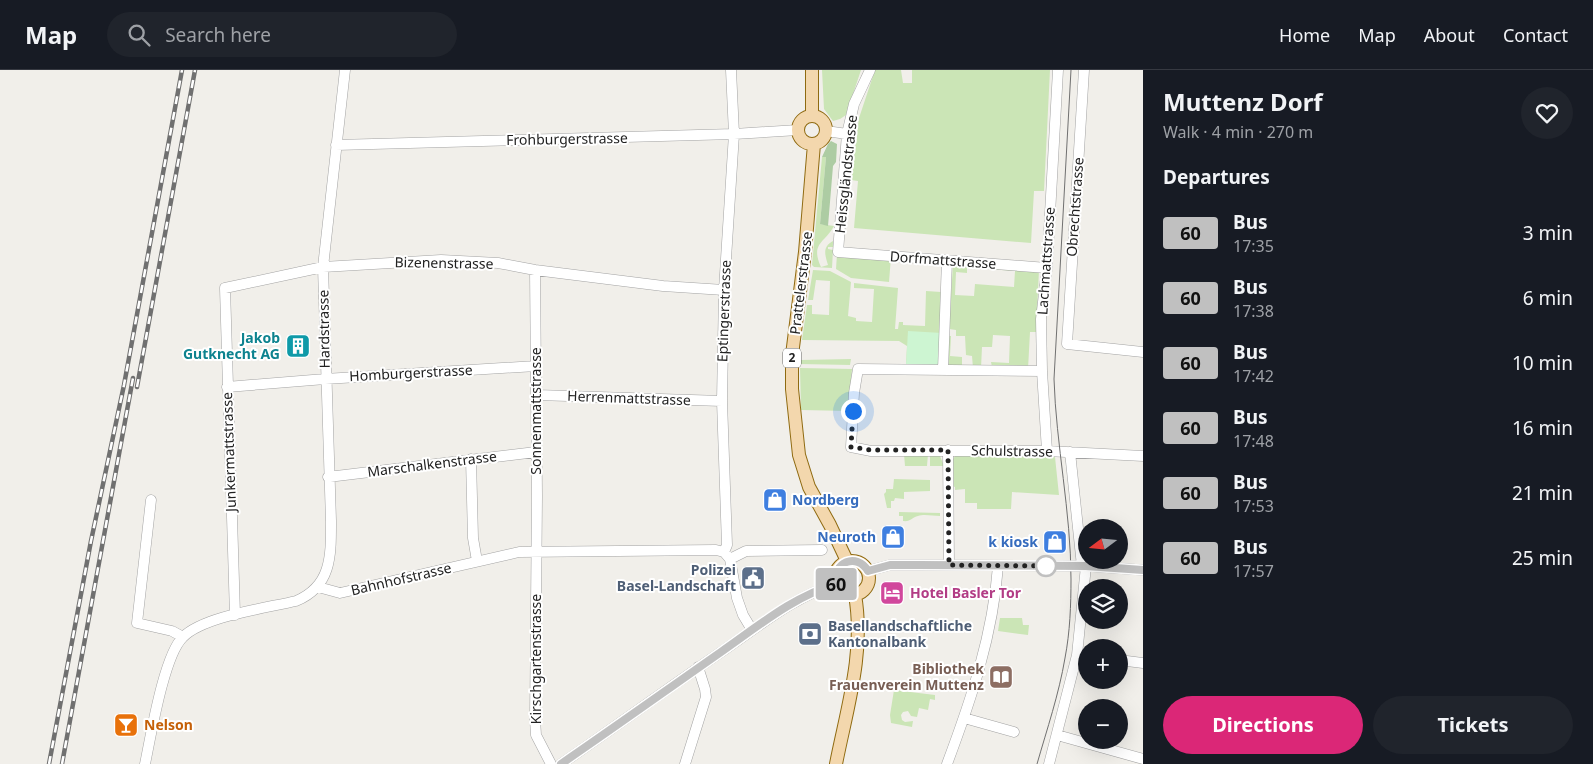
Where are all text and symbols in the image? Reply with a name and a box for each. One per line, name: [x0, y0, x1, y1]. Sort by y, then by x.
search box: [107, 12, 457, 57]
text: Map: [25, 18, 77, 51]
icon: search: [125, 21, 153, 49]
text: Search here: [165, 22, 271, 48]
text: Home: [1279, 23, 1330, 47]
text: Map: [1358, 23, 1396, 47]
text: About: [1424, 23, 1475, 47]
text: Contact: [1503, 23, 1568, 47]
text: Muttenz Dorf: [1163, 85, 1323, 118]
button: heart: [1521, 87, 1573, 139]
street label: Heissgländstrasse: [830, 114, 861, 234]
text: Walk · 4 min · 270 m: [1163, 121, 1313, 143]
street label: Frohburgerstrasse: [506, 128, 628, 149]
street label: Obrechtstrasse: [1062, 156, 1087, 257]
text: Departures: [1163, 164, 1270, 190]
street label: Lachmattstrasse: [1032, 206, 1059, 316]
text: Bus: [1233, 209, 1268, 235]
text: 3 min: [1523, 220, 1573, 246]
text: 60: [1180, 221, 1201, 245]
street label: Prattelerstrasse: [785, 230, 816, 335]
text: 17:35: [1233, 235, 1274, 257]
street label: Dorfmattstrasse: [889, 246, 997, 273]
street label: Bizenenstrasse: [394, 252, 494, 273]
street label: Eptingerstrasse: [712, 259, 735, 363]
text: Bus: [1233, 274, 1268, 300]
text: 6 min: [1523, 285, 1573, 311]
text: 60: [1180, 286, 1201, 310]
street label: Hardstrasse: [313, 289, 334, 369]
text: 17:38: [1233, 300, 1274, 322]
place label: Jakob Gutknecht AG: [183, 328, 280, 363]
building icon: Jakob Gutknecht AG: [285, 333, 311, 359]
text: Bus: [1233, 339, 1268, 365]
street label: Sonnenmattstrasse: [526, 347, 545, 475]
road number: 2: [783, 348, 801, 368]
text: 10 min: [1512, 350, 1573, 376]
text: 60: [1180, 351, 1201, 375]
street label: Homburgerstrasse: [349, 360, 473, 385]
text: 17:42: [1233, 365, 1274, 387]
street label: Herrenmattstrasse: [567, 386, 691, 409]
street label: Junkermattstrasse: [217, 392, 240, 514]
your location: [841, 399, 866, 424]
text: Bus: [1233, 404, 1268, 430]
text: 16 min: [1512, 415, 1573, 441]
text: 60: [1180, 416, 1201, 440]
text: 17:48: [1233, 430, 1274, 452]
street label: Schulstrasse: [971, 440, 1053, 461]
street label: Marschalkenstrasse: [366, 446, 498, 481]
text: Bus: [1233, 469, 1268, 495]
text: 21 min: [1512, 480, 1573, 506]
text: 60: [1180, 481, 1201, 505]
shop icon: Nordberg: [762, 487, 788, 513]
place label: Nordberg: [792, 490, 859, 509]
text: 17:53: [1233, 495, 1274, 517]
north arrow: [1078, 519, 1128, 569]
map controls: [1078, 519, 1128, 749]
shop icon: Neuroth: [880, 524, 906, 550]
place label: Neuroth: [817, 527, 876, 546]
shop icon: k kiosk: [1042, 529, 1068, 555]
place label: k kiosk: [988, 532, 1038, 551]
text: Bus: [1233, 534, 1268, 560]
text: 25 min: [1512, 545, 1573, 571]
text: 60: [1180, 546, 1201, 570]
unlabelled marker: [1035, 555, 1057, 577]
street label: Bahnhofstrasse: [349, 558, 453, 599]
place label: Polizei Basel-Landschaft: [617, 560, 736, 595]
text: 17:57: [1233, 560, 1274, 582]
public building icon: Polizei Basel-Landschaft: [740, 565, 766, 591]
line badge: 60: [814, 568, 858, 600]
text: 60: [826, 572, 846, 596]
button: layers: [1078, 579, 1128, 629]
hotel icon: Hotel Basler Tor: [879, 580, 905, 606]
place label: Hotel Basler Tor: [910, 583, 1022, 602]
street label: Kirschgartenstrasse: [526, 594, 545, 724]
place label: Basellandschaftliche Kantonalbank: [828, 616, 972, 651]
bank icon: Basellandschaftliche Kantonalbank: [797, 621, 823, 647]
button: +: [1078, 639, 1128, 689]
place label: Bibliothek Frauenverein Muttenz: [829, 659, 984, 694]
library icon: Bibliothek Frauenverein Muttenz: [988, 664, 1014, 690]
button: Directions: [1163, 696, 1363, 754]
button: Tickets: [1373, 696, 1573, 754]
button: −: [1078, 699, 1128, 749]
bar icon: Nelson: [113, 712, 139, 738]
place label: Nelson: [144, 715, 193, 734]

